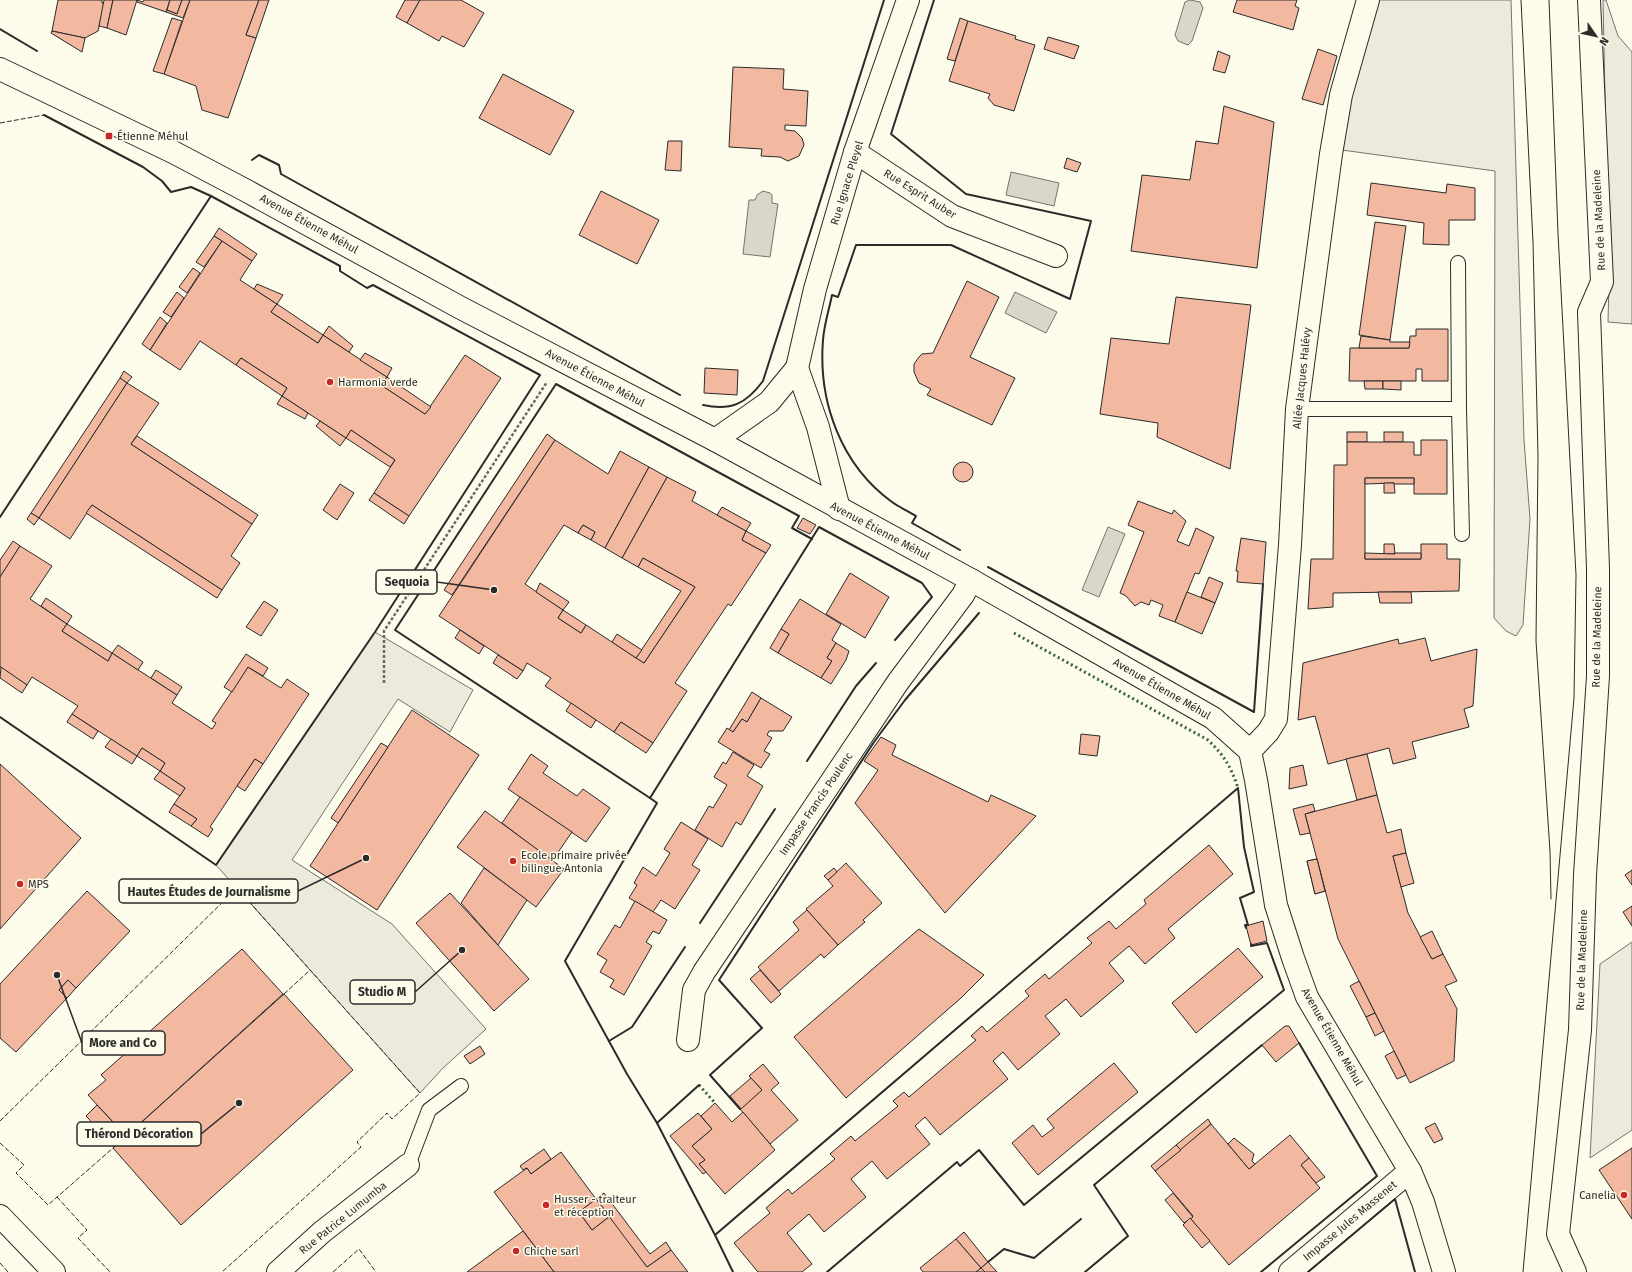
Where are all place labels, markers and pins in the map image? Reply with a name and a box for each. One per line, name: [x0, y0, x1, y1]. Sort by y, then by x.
place label: Étienne Méhul: [117, 129, 188, 143]
marker: Étienne Méhul: [104, 131, 114, 141]
place label: Harmonia verde: [338, 376, 418, 389]
marker: Harmonia verde: [325, 377, 335, 387]
callout: Sequoia: [376, 570, 437, 594]
place label: Ecole primaire privée bilingue Antonia: [521, 849, 627, 875]
marker: Ecole primaire privée bilingue Antonia: [508, 856, 518, 866]
place label: MPS: [28, 878, 49, 891]
marker: MPS: [15, 879, 25, 889]
callout: Hautes Études de Journalisme: [119, 879, 298, 903]
callout: Studio M: [350, 980, 415, 1004]
callout: More and Co: [82, 1031, 165, 1055]
callout: Thérond Décoration: [77, 1122, 201, 1146]
place label: Canelia: [1579, 1189, 1616, 1202]
marker: Canelia: [1619, 1190, 1629, 1200]
place label: Husser - traiteur et réception: [554, 1193, 637, 1219]
marker: Husser - traiteur et réception: [541, 1200, 551, 1210]
place label: Chiche sarl: [524, 1245, 579, 1258]
marker: Chiche sarl: [511, 1246, 521, 1256]

